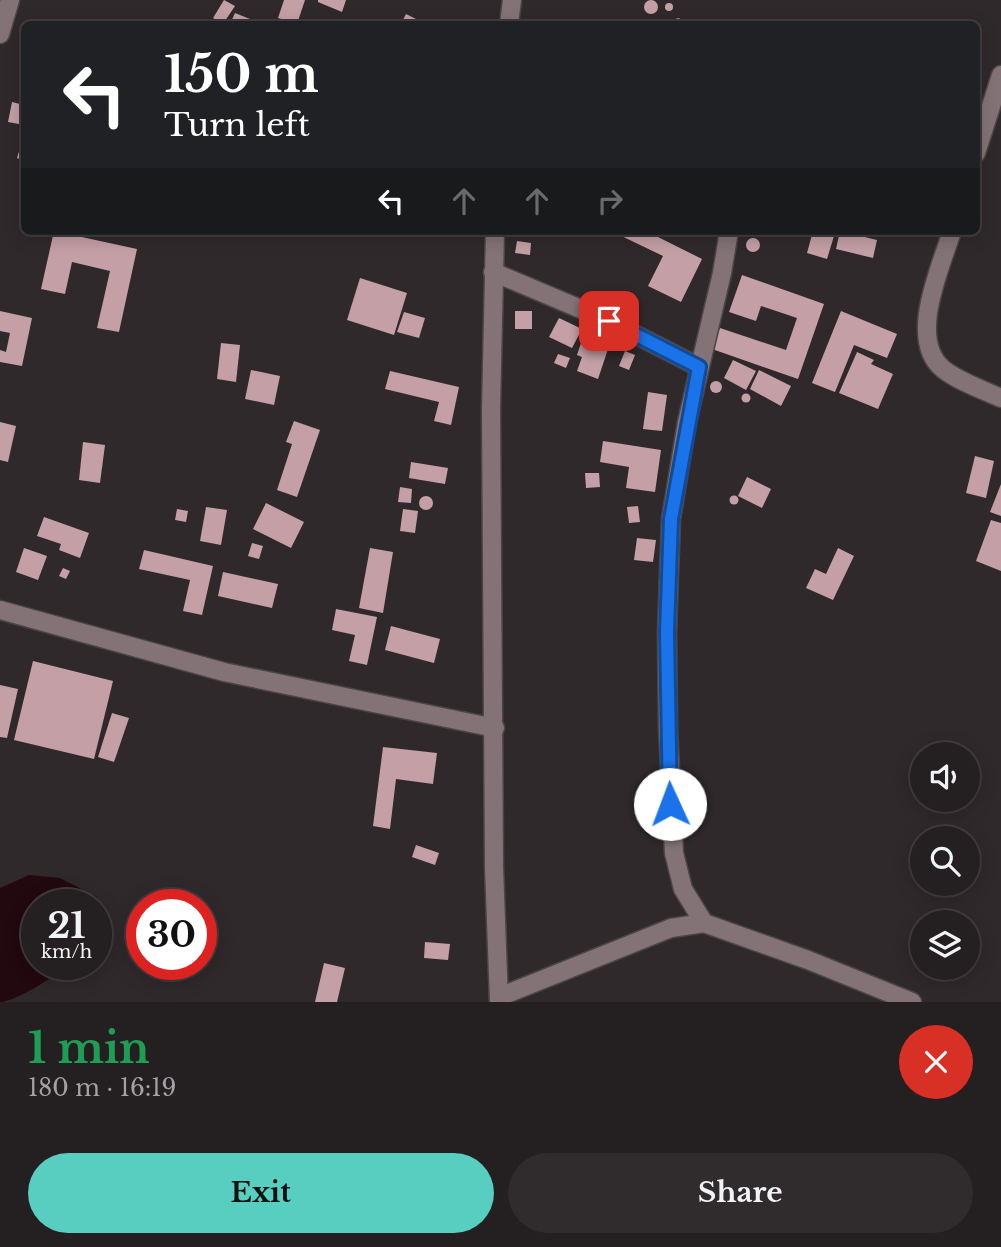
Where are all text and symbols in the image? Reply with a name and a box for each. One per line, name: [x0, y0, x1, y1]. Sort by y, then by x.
text: 150 m: [164, 44, 319, 105]
icon: left: [49, 49, 140, 140]
text: Turn left: [164, 105, 310, 145]
icon: left: [372, 182, 410, 220]
icon: ahead: [445, 182, 483, 220]
icon: ahead: [518, 182, 556, 220]
icon: right: [591, 182, 629, 220]
pin: [579, 291, 639, 351]
icon: arrive: [590, 302, 628, 340]
map controls: [910, 742, 980, 980]
button: sound: [910, 742, 980, 812]
position arrow: [633, 767, 707, 841]
button: search: [910, 826, 980, 896]
speed limit sign: 30: [126, 889, 217, 980]
text: 21: [47, 904, 86, 947]
button: layers: [910, 910, 980, 980]
text: km/h: [41, 941, 92, 963]
text: 1 min: [28, 1022, 150, 1074]
button: close: [899, 1025, 973, 1099]
text: 180 m · 16:19: [28, 1074, 176, 1102]
button: Exit: [28, 1153, 494, 1233]
button: Share: [508, 1153, 973, 1233]

